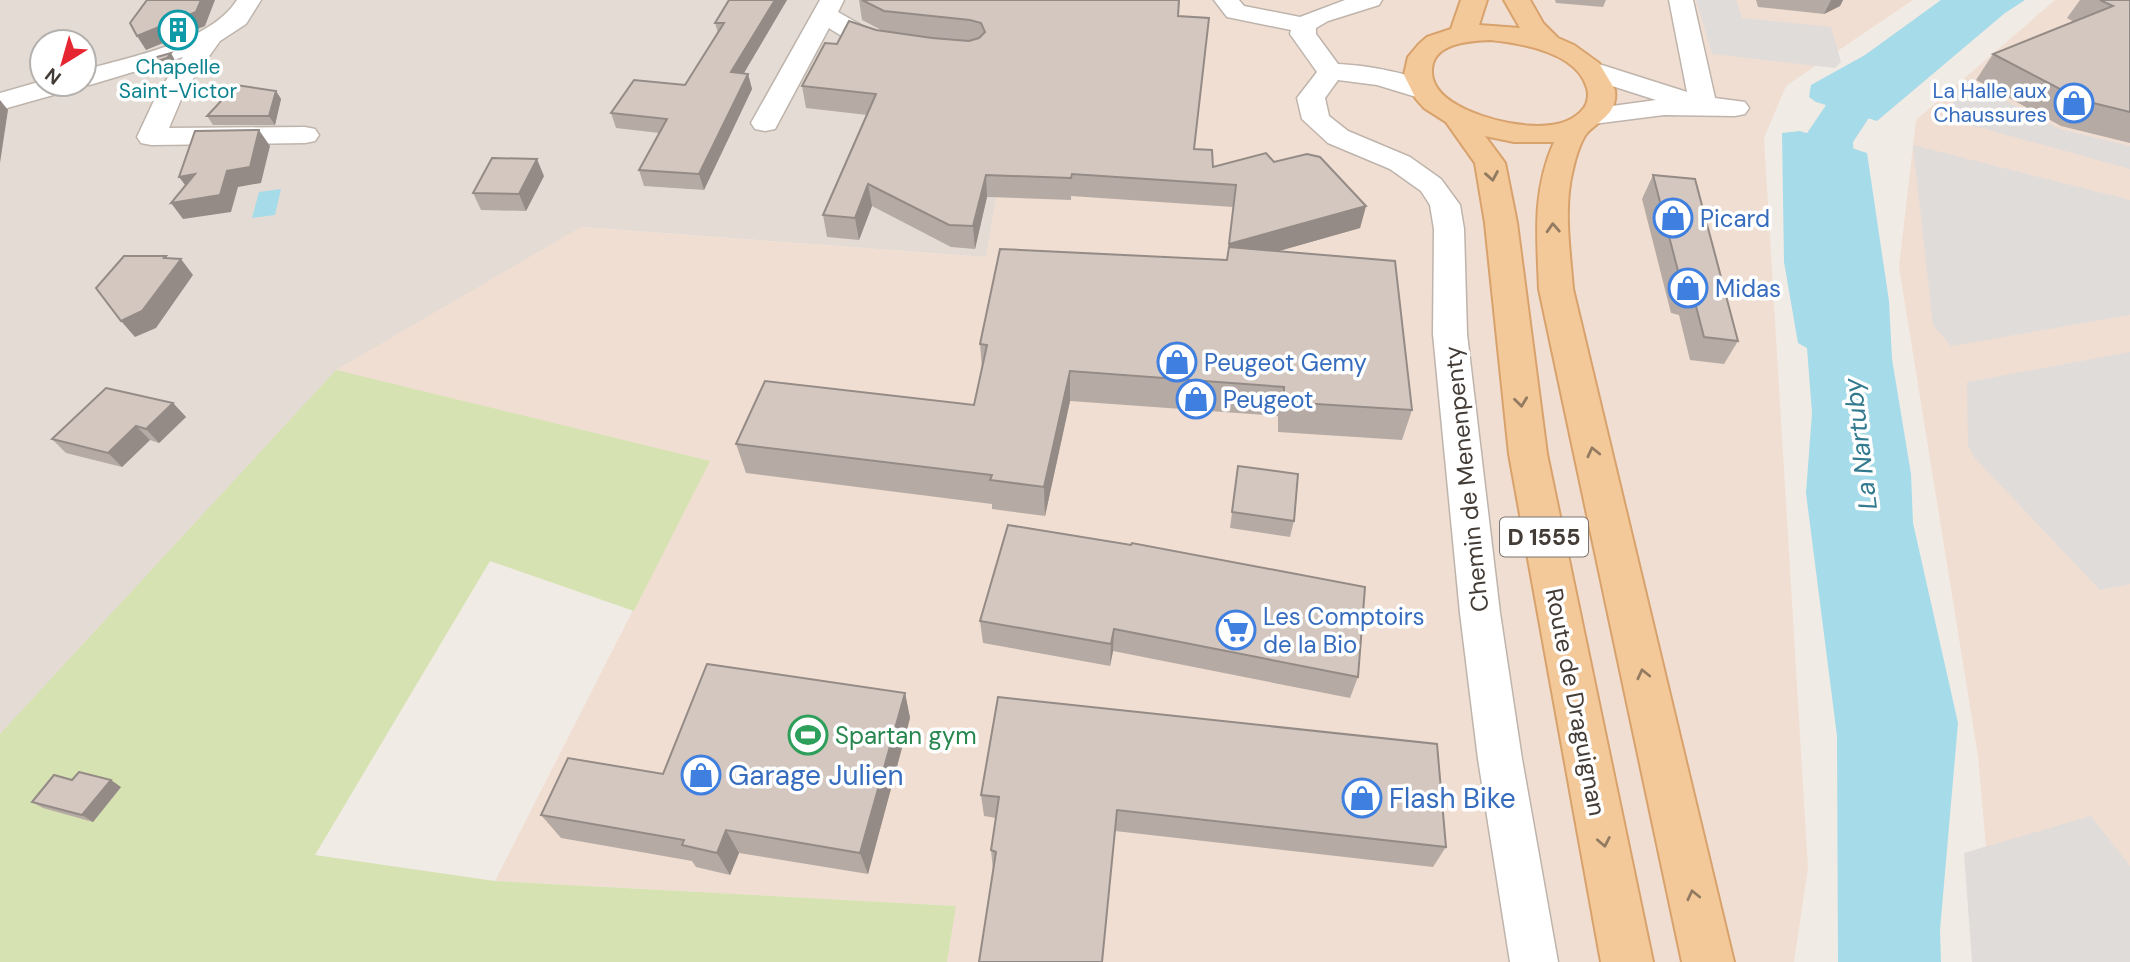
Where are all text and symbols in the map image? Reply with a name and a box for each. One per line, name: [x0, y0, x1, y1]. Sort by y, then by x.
building icon: Chapelle Saint-Victor: [157, 9, 199, 51]
north arrow: [28, 28, 98, 98]
place label: Chapelle Saint-Victor: [119, 53, 237, 105]
text: N: [40, 62, 66, 90]
place label: La Halle aux Chaussures: [1932, 77, 2047, 129]
shop icon: La Halle aux Chaussures: [2053, 82, 2095, 124]
one-way arrow: [1484, 170, 1499, 182]
shop icon: Picard: [1652, 197, 1694, 239]
place label: Picard: [1700, 203, 1770, 234]
one-way arrow: [1546, 223, 1561, 234]
shop icon: Midas: [1667, 267, 1709, 309]
place label: Midas: [1715, 273, 1781, 304]
shop icon: Peugeot Gemy: [1156, 341, 1198, 383]
street label: Chemin de Menenpenty: [1437, 345, 1495, 613]
place label: Peugeot Gemy: [1204, 347, 1367, 378]
water label: La Nartuby: [1835, 375, 1885, 512]
shop icon: Peugeot: [1175, 378, 1217, 420]
place label: Peugeot: [1223, 384, 1313, 415]
one-way arrow: [1514, 396, 1529, 408]
one-way arrow: [1586, 446, 1601, 458]
road number: D 1555: [1500, 517, 1588, 556]
street label: Route de Draguignan: [1539, 586, 1613, 818]
place label: Les Comptoirs de la Bio: [1263, 601, 1425, 660]
supermarket icon: Les Comptoirs de la Bio: [1215, 609, 1257, 651]
one-way arrow: [1637, 668, 1651, 680]
sports icon: Spartan gym: [787, 714, 829, 756]
place label: Spartan gym: [835, 720, 977, 751]
shop icon: Garage Julien: [680, 754, 722, 796]
place label: Garage Julien: [728, 757, 903, 794]
shop icon: Flash Bike: [1341, 777, 1383, 819]
place label: Flash Bike: [1389, 780, 1516, 817]
one-way arrow: [1595, 836, 1610, 848]
one-way arrow: [1687, 889, 1702, 901]

